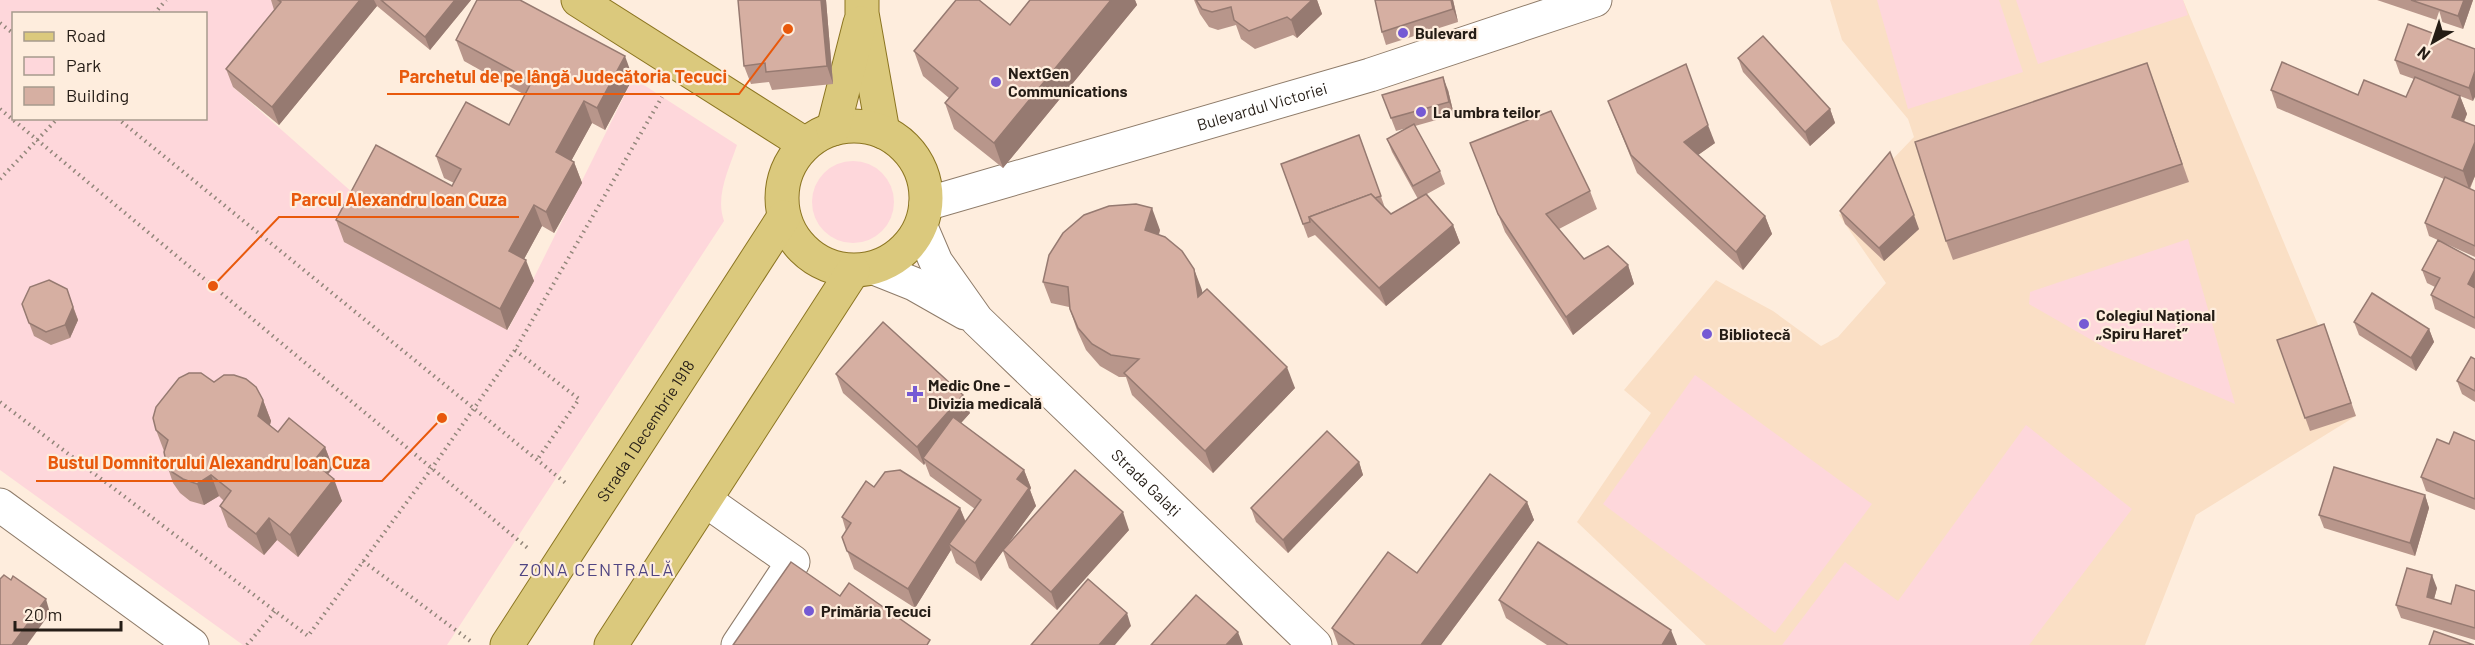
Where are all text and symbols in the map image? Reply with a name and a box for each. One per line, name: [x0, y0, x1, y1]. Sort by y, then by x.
legend: [12, 12, 207, 120]
north arrow: [2403, 12, 2463, 72]
place label: Bulevard: [1415, 23, 1477, 42]
text: Road: [66, 24, 106, 46]
marker: Bulevard: [1396, 26, 1410, 40]
text: N: [2413, 43, 2433, 65]
text: Park: [66, 54, 101, 76]
callout: Parchetul de pe lângă Judecătoria Tecuci: [387, 58, 739, 94]
place label: NextGen Communications: [1008, 63, 1128, 100]
text: Parchetul de pe lângă Judecătoria Tecuci: [399, 65, 727, 87]
marker: NextGen Communications: [989, 75, 1003, 89]
street label: Bulevardul Victoriei: [1195, 78, 1329, 134]
text: Building: [66, 84, 129, 106]
place label: La umbra teilor: [1433, 102, 1540, 121]
marker: La umbra teilor: [1414, 105, 1428, 119]
callout: Parcul Alexandru Ioan Cuza: [279, 181, 519, 217]
text: Parcul Alexandru Ioan Cuza: [291, 188, 507, 210]
place label: Colegiul Național „Spiru Haret”: [2096, 305, 2215, 342]
marker: Colegiul Național „Spiru Haret”: [2077, 317, 2091, 331]
place label: Bibliotecă: [1719, 324, 1790, 343]
marker: Bibliotecă: [1700, 327, 1714, 341]
street label: Strada 1 Decembrie 1918: [592, 356, 698, 505]
place label: Medic One - Divizia medicală: [928, 375, 1042, 412]
marker: Medic One - Divizia medicală: [906, 385, 924, 403]
callout: Bustul Domnitorului Alexandru Ioan Cuza: [36, 445, 382, 481]
street label: Strada Galați: [1108, 445, 1185, 520]
text: Bustul Domnitorului Alexandru Ioan Cuza: [48, 451, 370, 473]
district label: ZONA CENTRALĂ: [519, 558, 675, 580]
scale bar: [15, 594, 122, 632]
place label: Primăria Tecuci: [821, 601, 931, 620]
text: 20 m: [24, 603, 62, 625]
marker: Primăria Tecuci: [802, 604, 816, 618]

